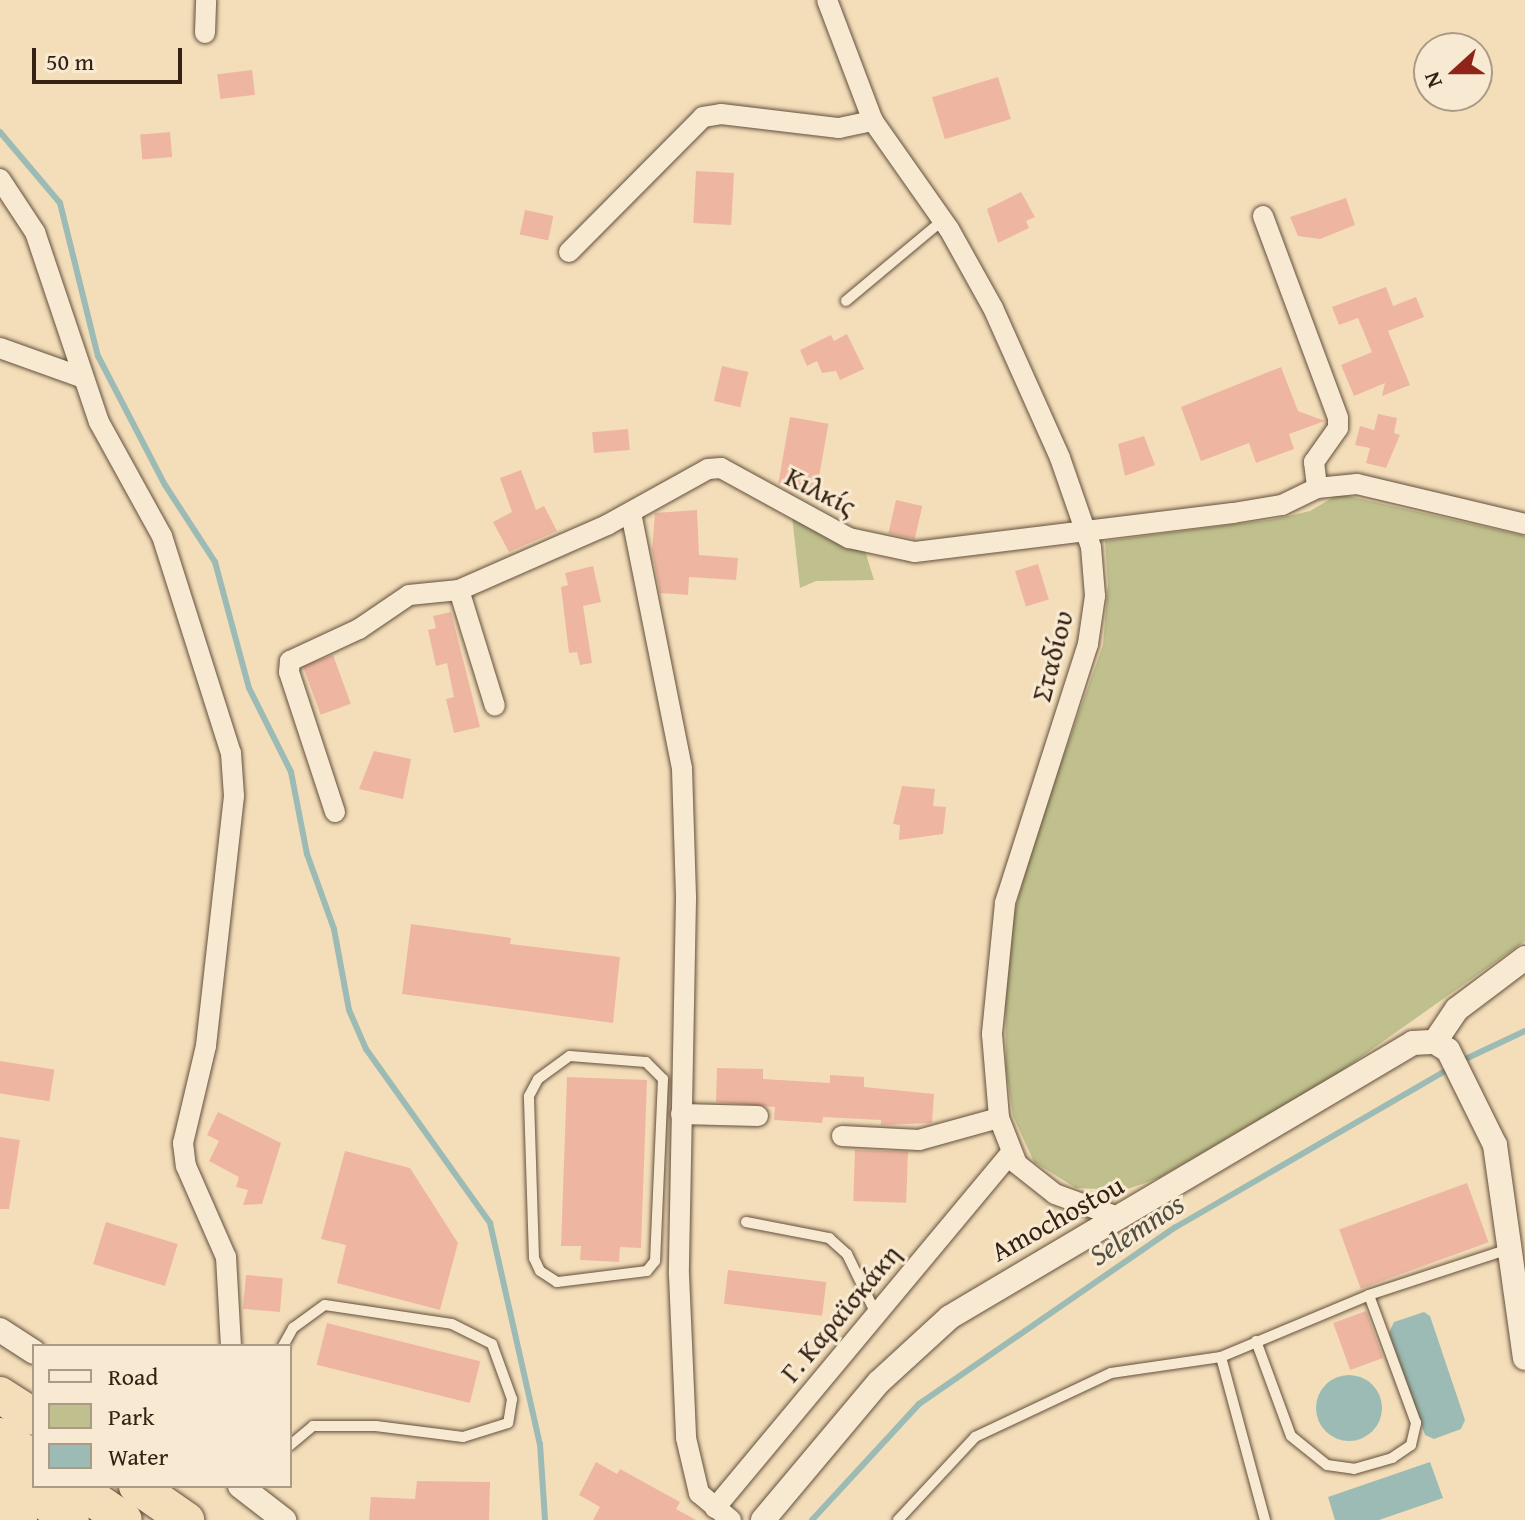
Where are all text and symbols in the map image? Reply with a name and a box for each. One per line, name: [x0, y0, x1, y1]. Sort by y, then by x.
scale bar: [36, 32, 186, 82]
north arrow: [1413, 32, 1493, 112]
text: 50 m: [46, 44, 94, 79]
text: N: [1415, 67, 1450, 92]
street label: Κιλκίς: [780, 459, 862, 523]
street label: Σταδίου: [1024, 607, 1080, 705]
street label: Amochostou: [985, 1168, 1129, 1268]
water label: Selemnos: [1082, 1185, 1190, 1273]
street label: Γ. Καραϊσκάκη: [773, 1237, 907, 1389]
legend: [32, 1344, 292, 1488]
text: Road: [108, 1359, 158, 1394]
text: Park: [108, 1399, 154, 1434]
text: Water: [108, 1439, 168, 1474]

